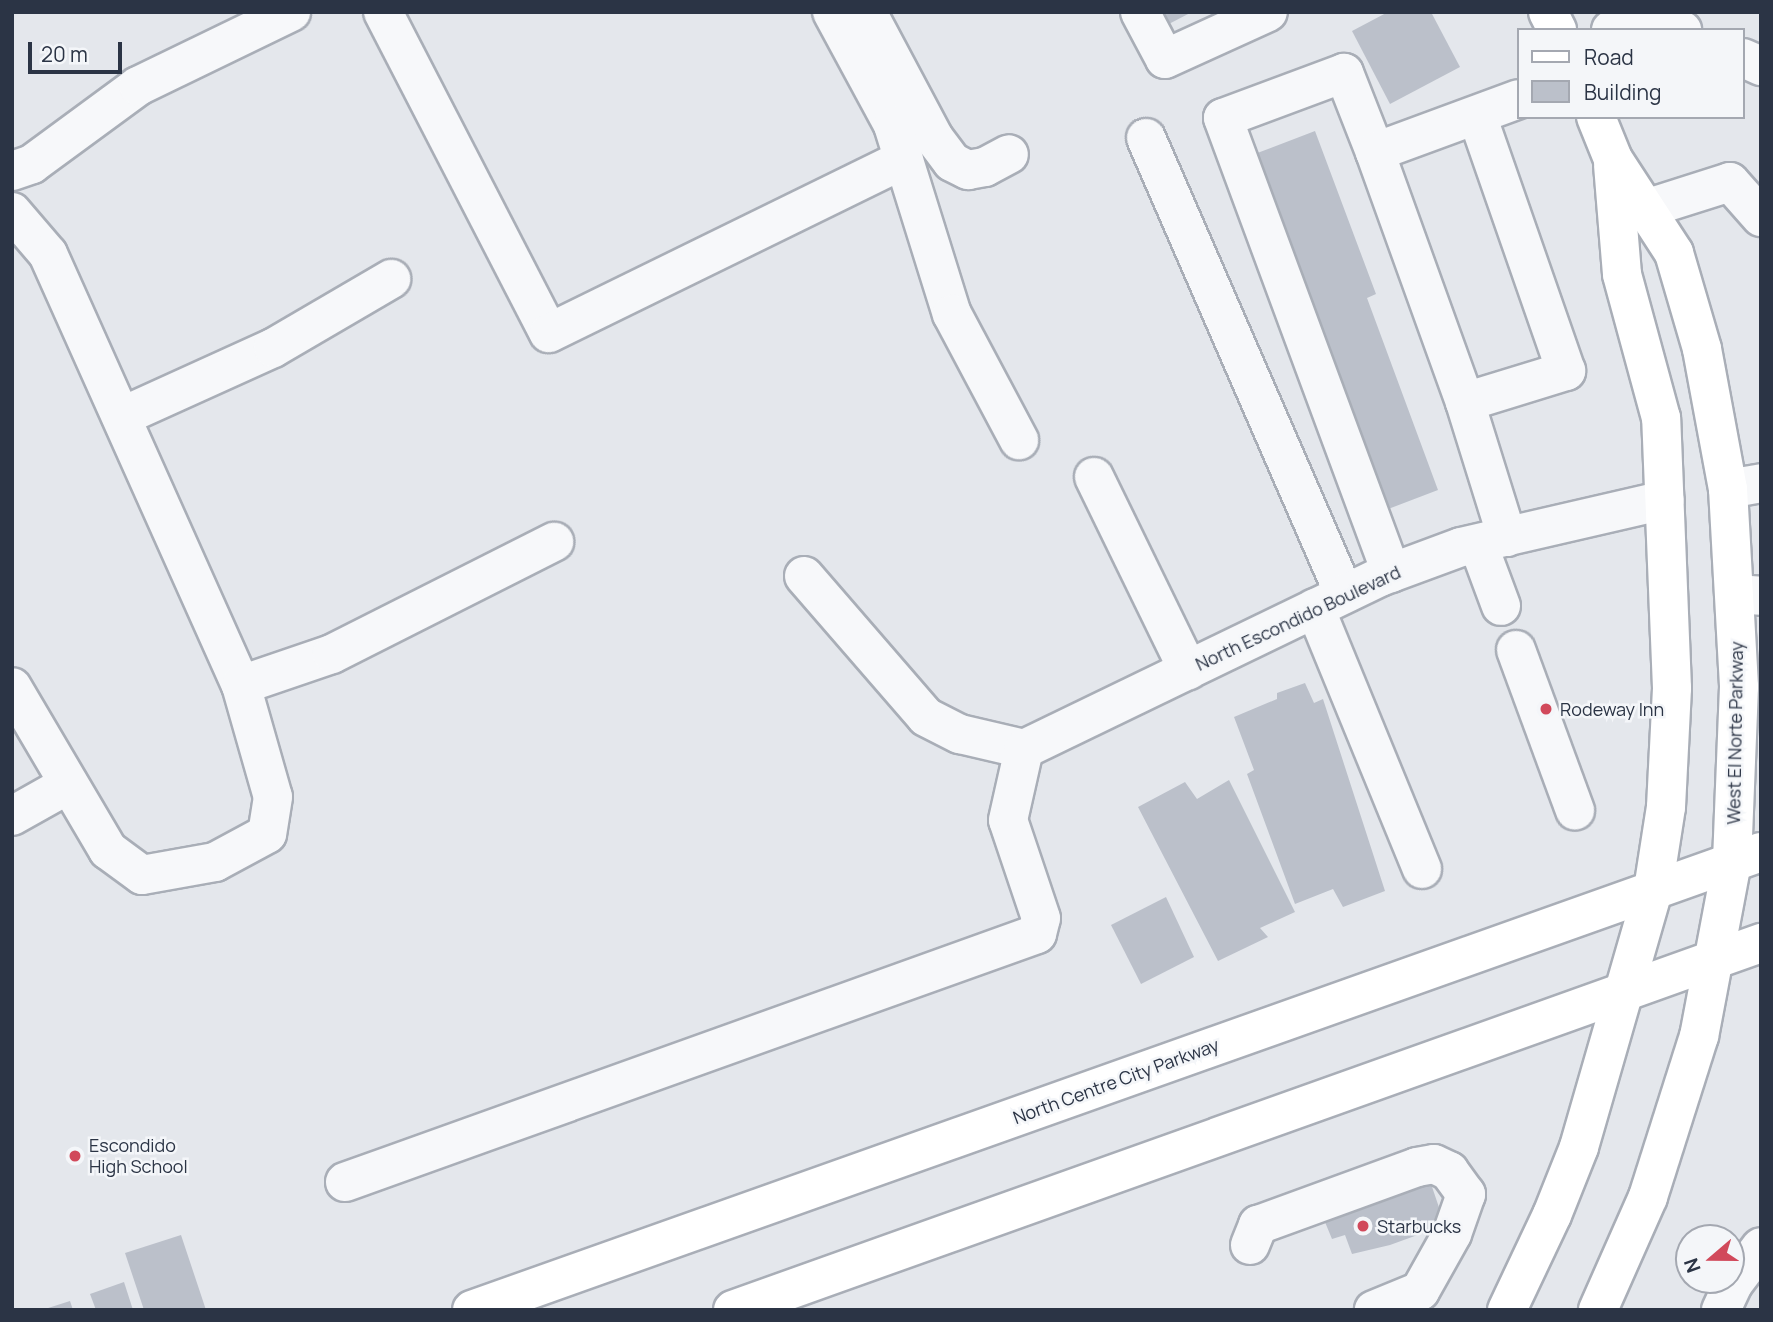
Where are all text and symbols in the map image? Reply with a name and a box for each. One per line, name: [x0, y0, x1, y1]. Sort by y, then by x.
scale bar: [32, 28, 126, 72]
legend: [1518, 28, 1745, 119]
text: 20 m: [41, 40, 88, 68]
text: Road: [1584, 43, 1634, 71]
text: Building: [1584, 78, 1661, 106]
street label: North Escondido Boulevard: [1192, 561, 1404, 675]
street label: West El Norte Parkway: [1723, 641, 1747, 825]
place label: Rodeway Inn: [1560, 698, 1664, 720]
marker: Rodeway Inn: [1538, 701, 1554, 717]
street label: North Centre City Parkway: [1010, 1034, 1222, 1128]
place label: Escondido High School: [89, 1135, 188, 1178]
marker: Escondido High School: [67, 1148, 83, 1164]
place label: Starbucks: [1377, 1215, 1461, 1237]
marker: Starbucks: [1355, 1218, 1371, 1234]
north arrow: [1675, 1224, 1745, 1294]
text: N: [1678, 1255, 1707, 1276]

